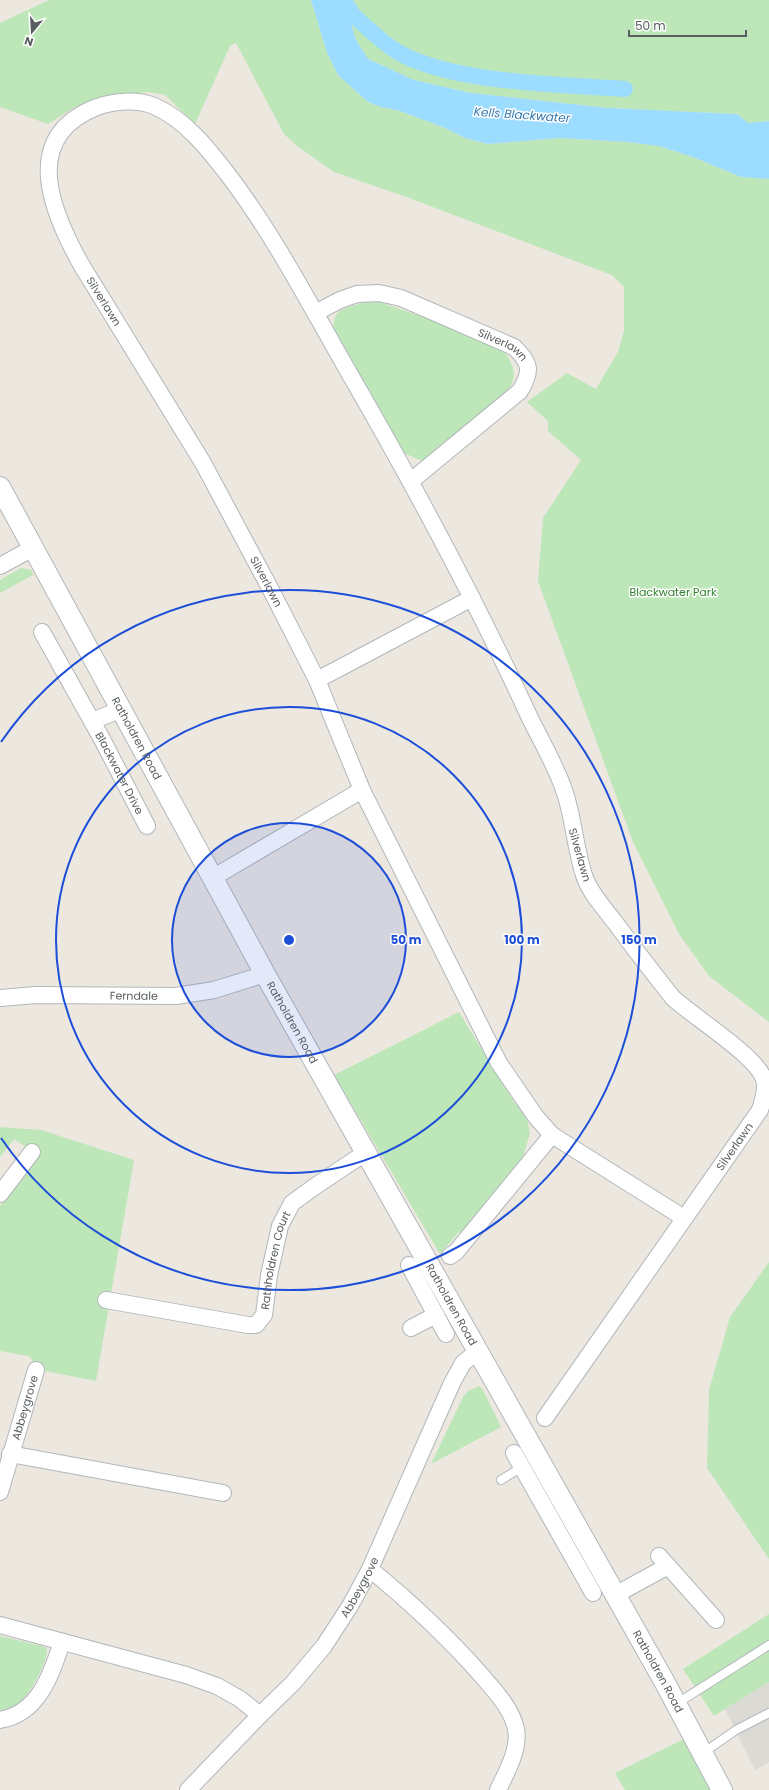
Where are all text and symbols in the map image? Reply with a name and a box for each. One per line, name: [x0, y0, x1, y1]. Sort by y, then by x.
north arrow: [12, 12, 52, 52]
scale bar: [629, 12, 746, 38]
text: 50 m: [635, 17, 666, 34]
text: N: [22, 33, 35, 50]
water label: Kells Blackwater: [473, 103, 571, 126]
street label: Silverlawn: [83, 274, 125, 329]
street label: Silverlawn: [475, 324, 532, 364]
street label: Silverlawn: [246, 553, 286, 610]
park label: Blackwater Park: [629, 584, 717, 600]
street label: Ratholdren Road: [108, 694, 166, 782]
street label: Blackwater Drive: [91, 729, 148, 817]
street label: Silverlawn: [565, 826, 595, 884]
text: 50 m: [391, 931, 422, 948]
text: 100 m: [504, 931, 540, 948]
text: 150 m: [621, 931, 657, 948]
centre of rings: [282, 933, 296, 947]
street label: Ratholdren Road: [263, 978, 322, 1066]
street label: Ferndale: [110, 988, 158, 1004]
street label: Silverlawn: [712, 1119, 757, 1174]
street label: Rathholdren Court: [257, 1208, 295, 1311]
street label: Ratholdren Road: [422, 1261, 481, 1349]
street label: Abbeygrove: [8, 1373, 42, 1442]
street label: Abbeygrove: [337, 1554, 382, 1621]
street label: Ratholdren Road: [629, 1627, 687, 1715]

